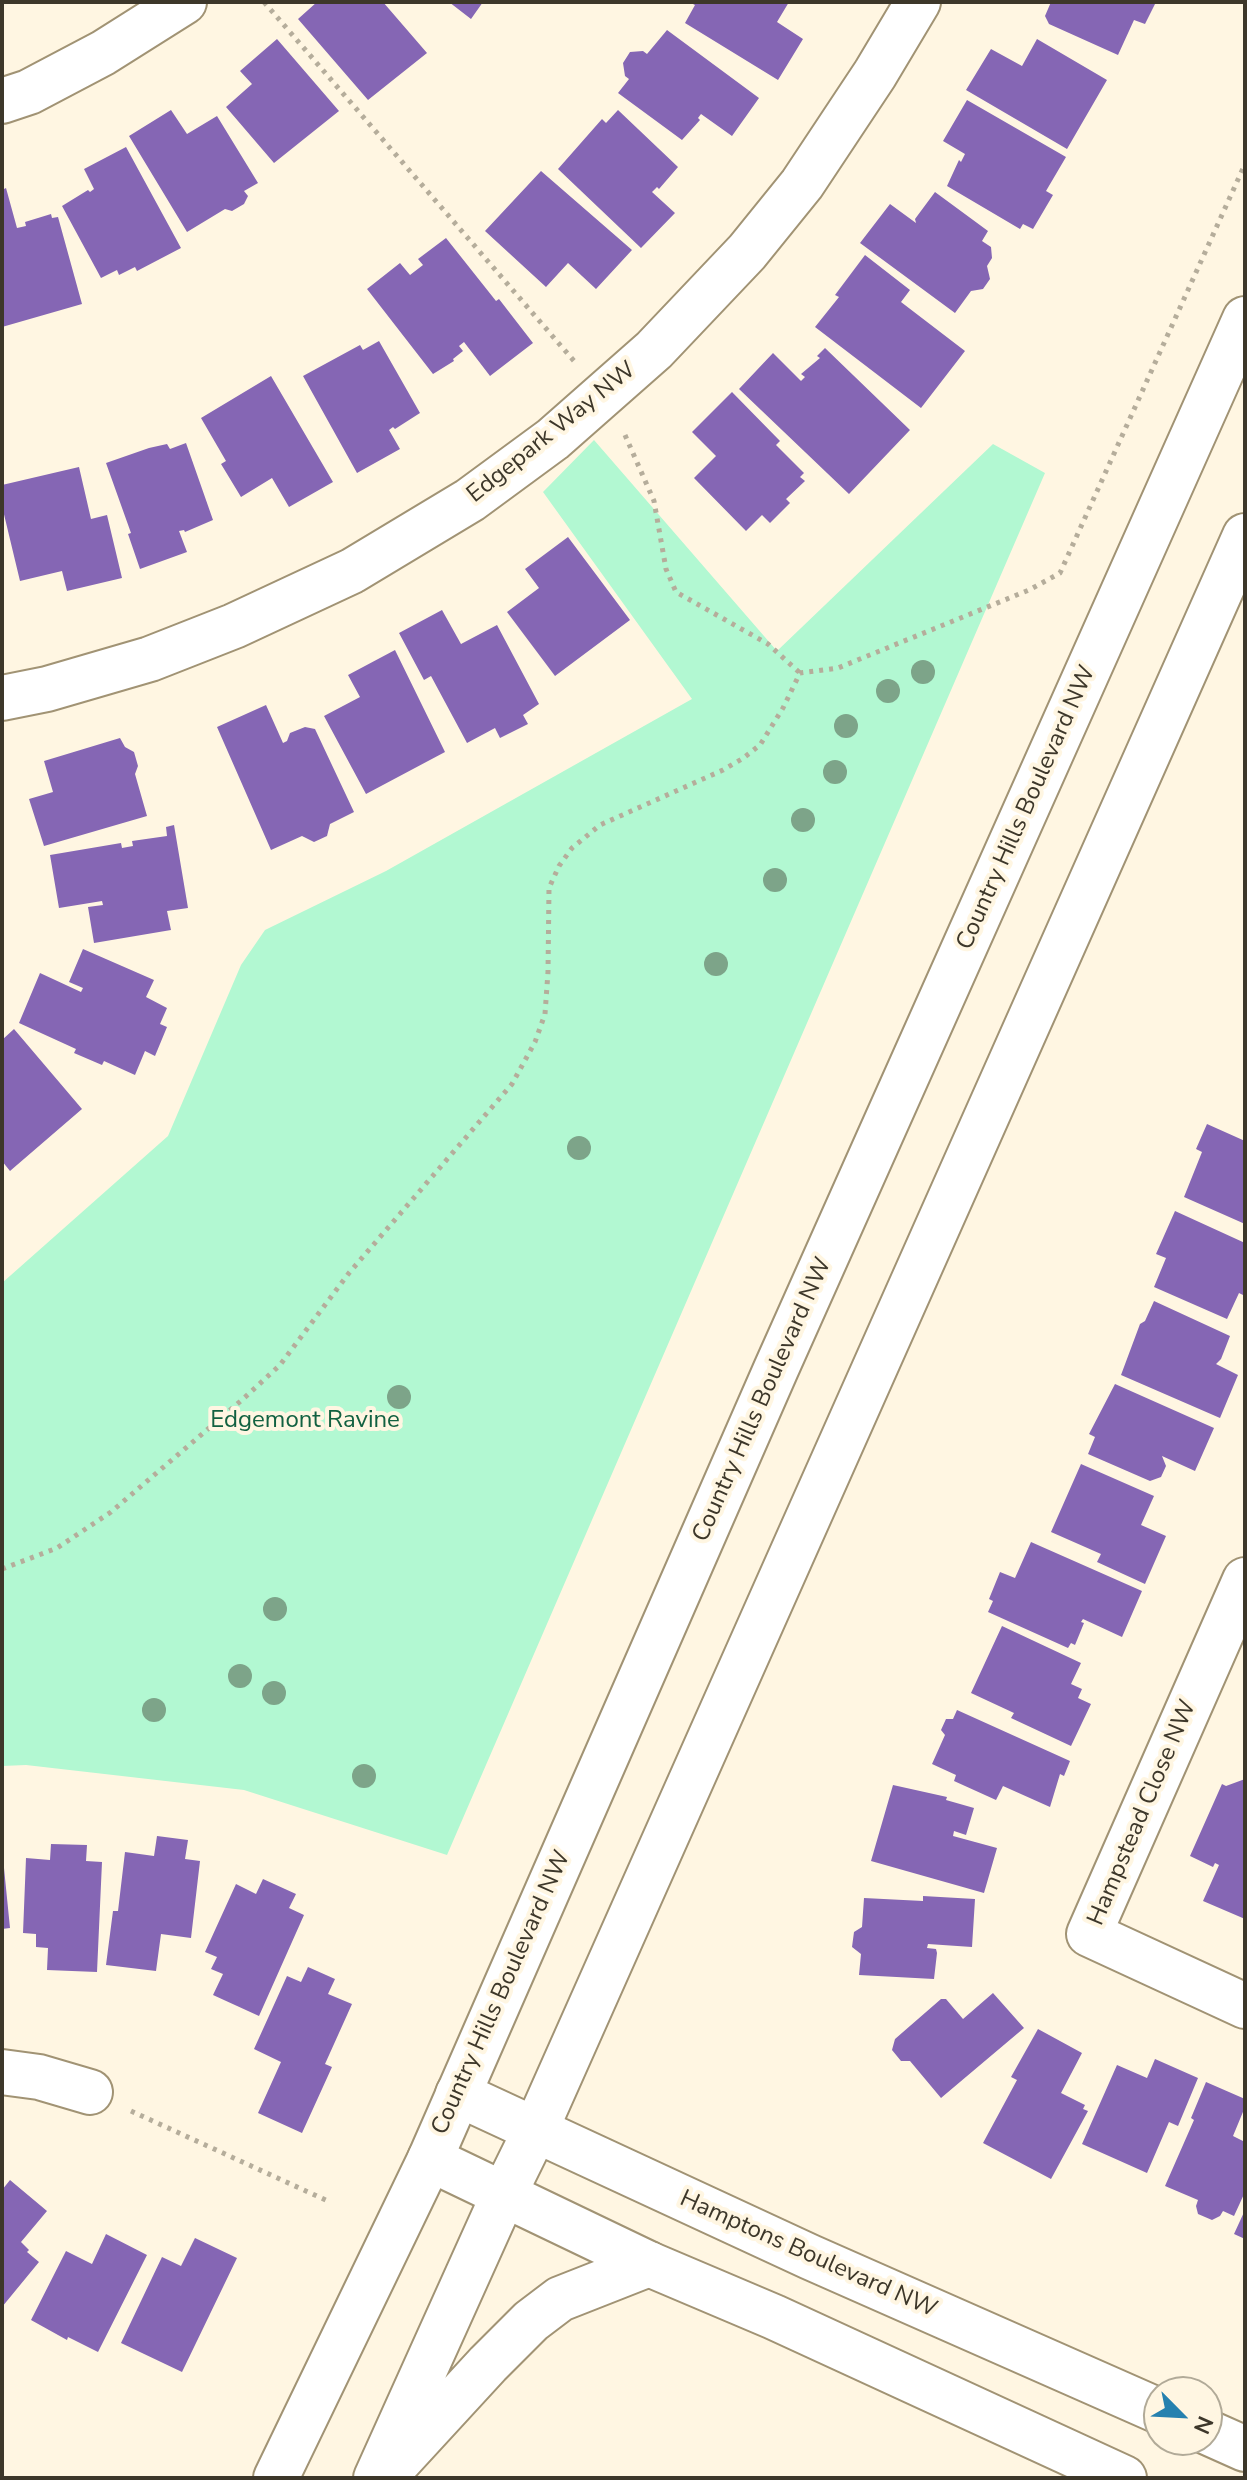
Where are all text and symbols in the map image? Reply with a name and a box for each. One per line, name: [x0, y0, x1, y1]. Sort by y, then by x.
street label: Edgepark Way NW: [462, 356, 642, 510]
street label: Country Hills Boulevard NW: [951, 662, 1103, 954]
street label: Country Hills Boulevard NW: [687, 1254, 839, 1546]
park label: Edgemont Ravine: [210, 1407, 400, 1435]
street label: Hampstead Close NW: [1082, 1696, 1204, 1930]
street label: Country Hills Boulevard NW: [426, 1847, 578, 2139]
street label: Hamptons Boulevard NW: [675, 2185, 941, 2325]
north arrow: [1143, 2376, 1223, 2456]
text: N: [1186, 2411, 1220, 2439]

